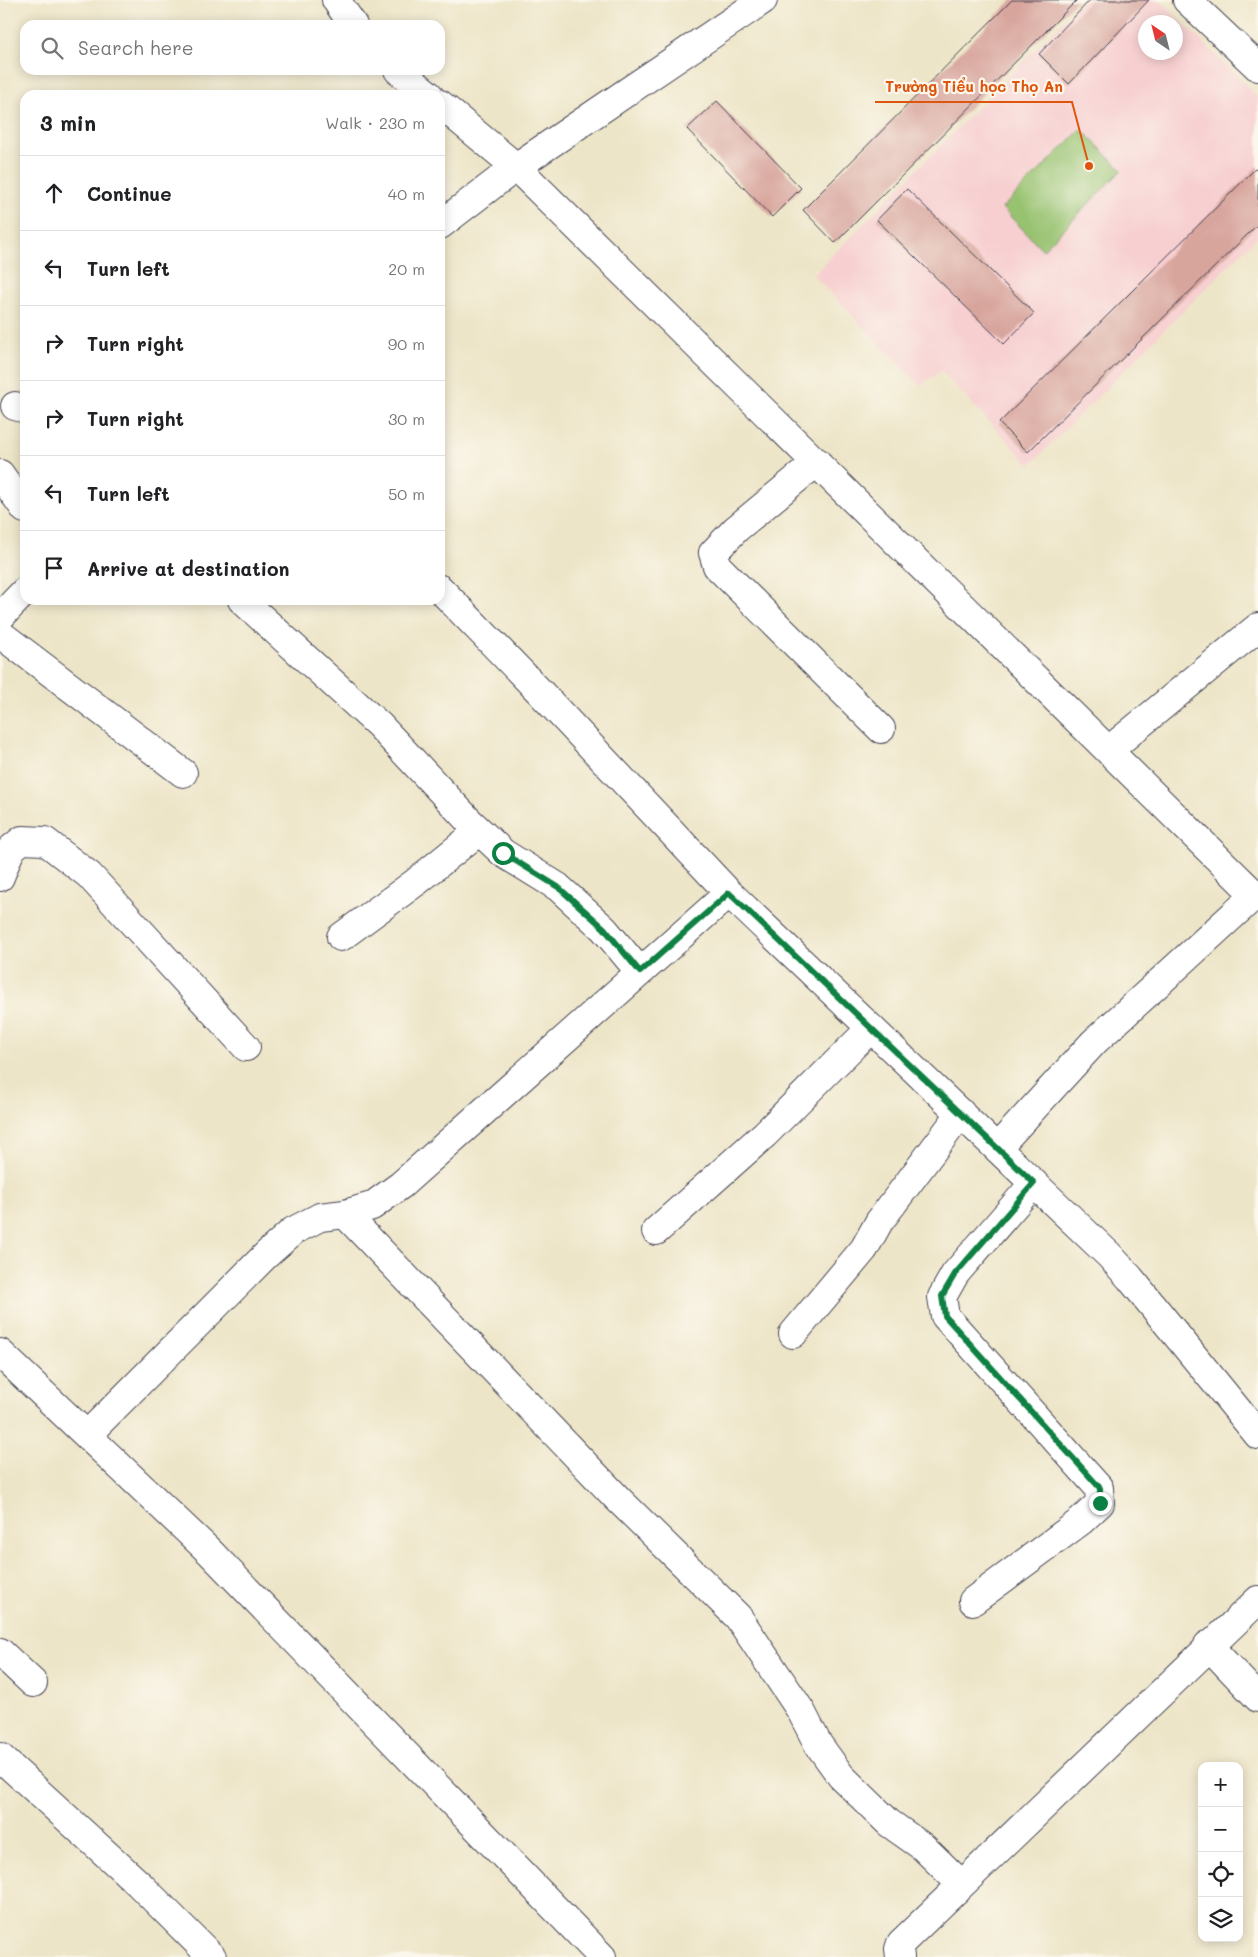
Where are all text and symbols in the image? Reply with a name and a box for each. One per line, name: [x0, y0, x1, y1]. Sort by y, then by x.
north arrow: [1138, 15, 1183, 60]
search box: [20, 20, 445, 75]
icon: search: [38, 34, 66, 62]
text: Search here: [78, 35, 194, 60]
callout: Trường Tiểu học Thọ An: [875, 72, 1072, 102]
text: Trường Tiểu học Thọ An: [885, 76, 1063, 96]
text: 3 min: [40, 109, 96, 136]
text: Walk · 230 m: [325, 112, 425, 133]
icon: ahead: [40, 179, 68, 207]
text: Continue: [87, 181, 172, 206]
text: 40 m: [388, 183, 425, 204]
icon: left: [40, 254, 68, 282]
text: Turn left: [87, 256, 170, 281]
text: 20 m: [388, 258, 425, 279]
icon: right: [40, 329, 68, 357]
text: Turn right: [87, 331, 184, 356]
text: 90 m: [388, 333, 425, 354]
icon: right: [40, 404, 68, 432]
text: Turn right: [87, 406, 184, 431]
text: 30 m: [388, 408, 425, 429]
icon: left: [40, 479, 68, 507]
text: Turn left: [87, 481, 170, 506]
text: 50 m: [388, 483, 425, 504]
icon: arrive: [40, 554, 68, 582]
text: Arrive at destination: [87, 556, 290, 581]
route start: [492, 842, 515, 865]
route end: [1089, 1492, 1112, 1515]
map controls: [1198, 1762, 1243, 1942]
button: +: [1198, 1762, 1243, 1807]
button: −: [1198, 1807, 1243, 1852]
button: locate: [1198, 1852, 1243, 1897]
button: layers: [1198, 1897, 1243, 1942]

